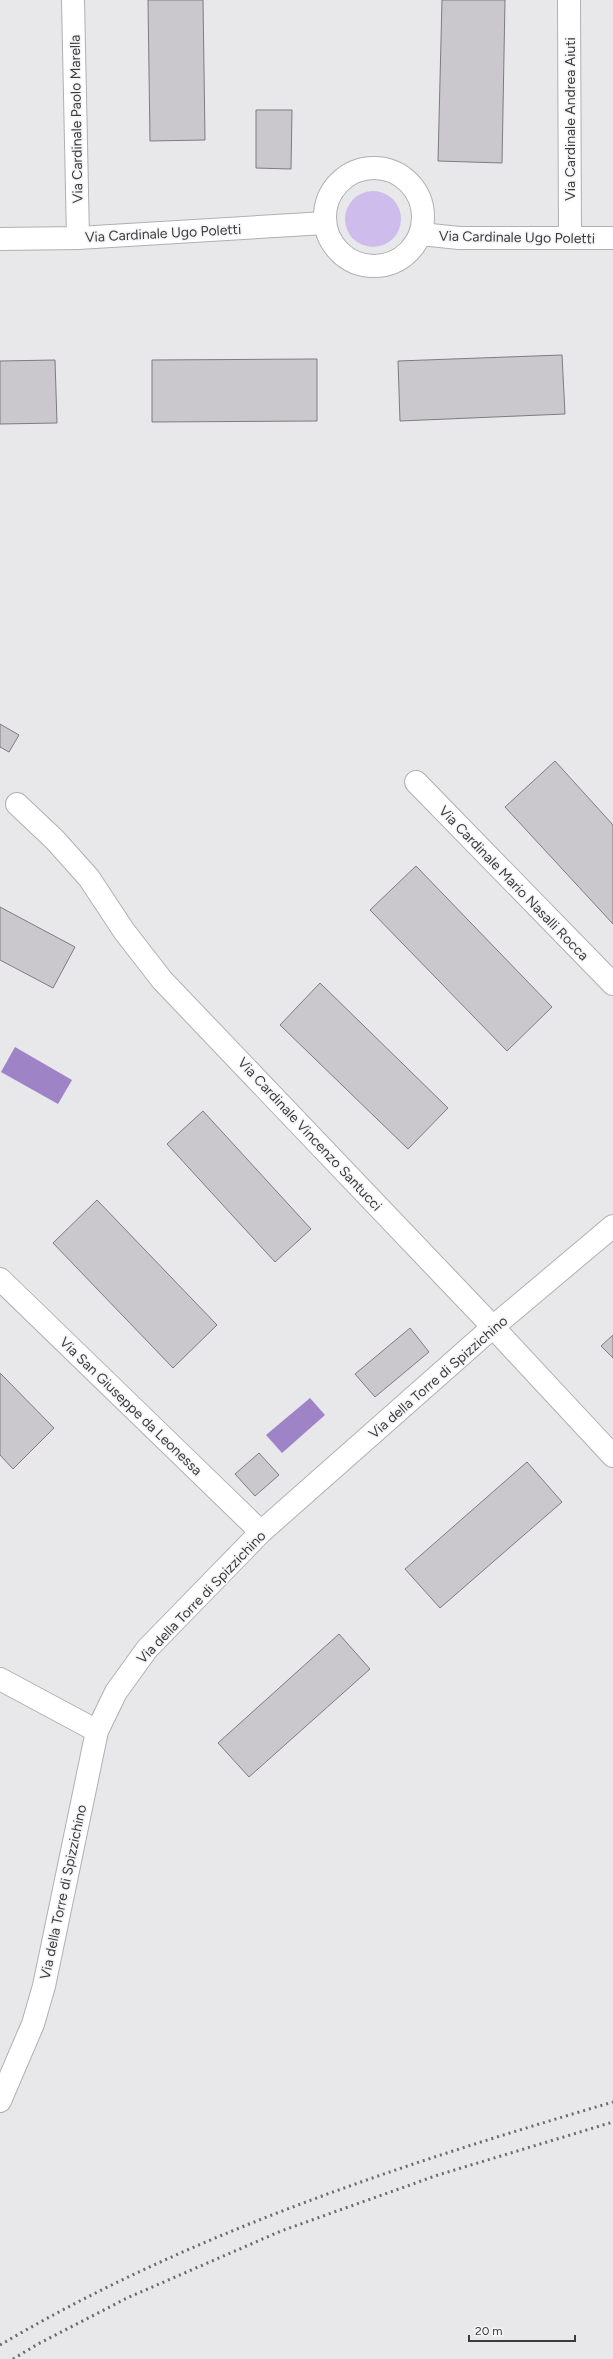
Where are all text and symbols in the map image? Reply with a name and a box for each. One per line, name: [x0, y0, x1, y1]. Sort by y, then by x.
street label: Via Cardinale Paolo Marella: [67, 35, 86, 203]
street label: Via Cardinale Andrea Aiuti: [562, 37, 579, 201]
street label: Via Cardinale Ugo Poletti: [84, 221, 242, 246]
street label: Via Cardinale Ugo Poletti: [439, 228, 595, 247]
street label: Via Cardinale Mario Nasalli Rocca: [435, 803, 592, 964]
street label: Via Cardinale Vincenzo Santucci: [234, 1054, 385, 1215]
street label: Via della Torre di Spizzichino: [365, 1312, 511, 1442]
street label: Via San Giuseppe da Leonessa: [56, 1334, 205, 1479]
street label: Via della Torre di Spizzichino: [133, 1527, 269, 1667]
street label: Via della Torre di Spizzichino: [37, 1803, 90, 1981]
scale bar: [469, 2317, 575, 2343]
text: 20 m: [475, 2324, 503, 2338]

